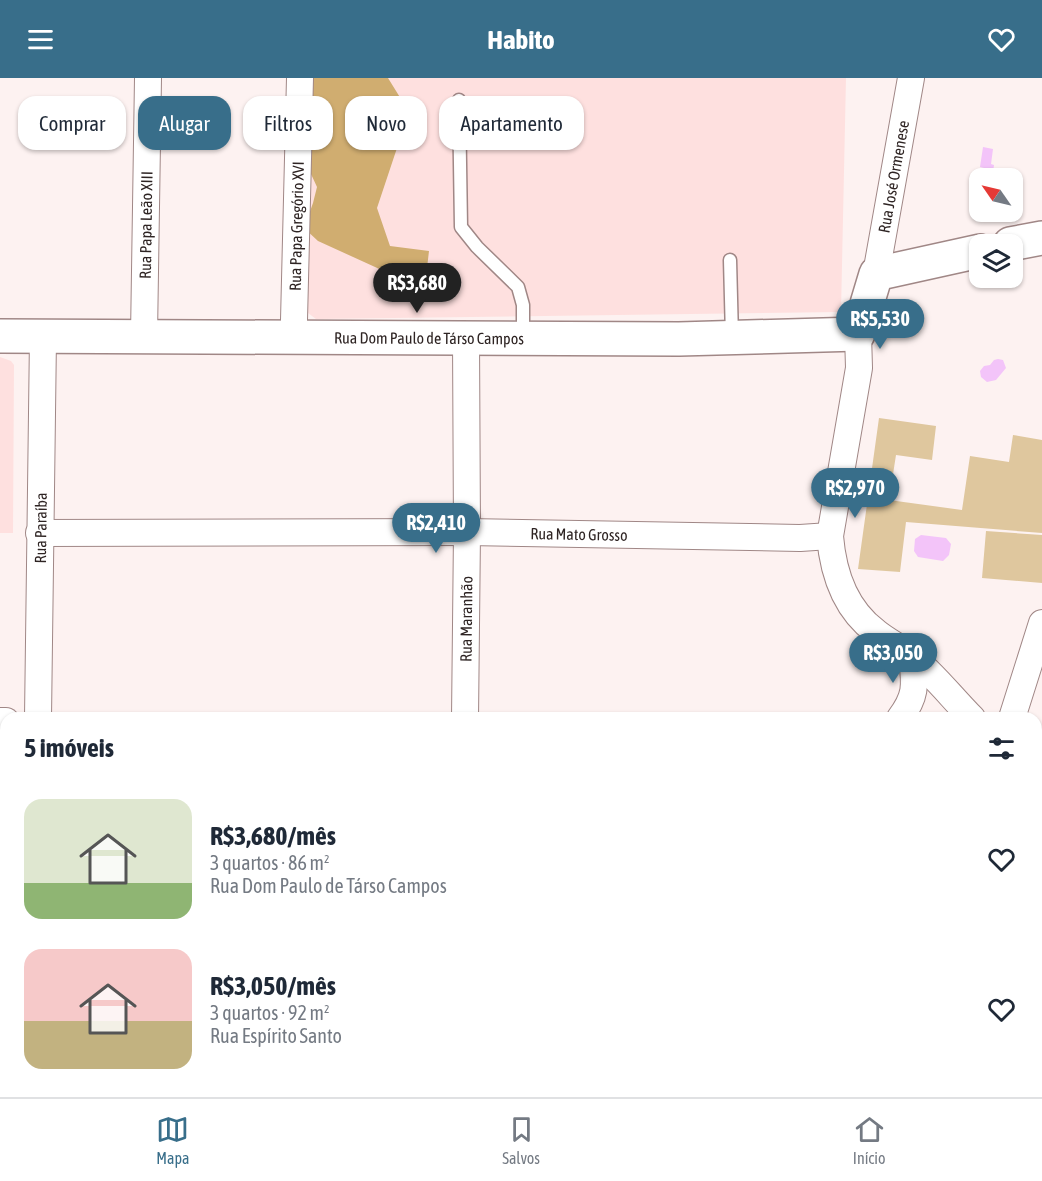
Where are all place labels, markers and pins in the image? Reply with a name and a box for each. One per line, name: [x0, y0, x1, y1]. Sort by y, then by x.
pin: R$3,680: [362, 263, 472, 314]
pin: R$5,530: [825, 299, 935, 350]
pin: R$2,970: [800, 468, 910, 519]
pin: R$2,410: [381, 503, 491, 554]
pin: R$3,050: [838, 633, 948, 684]

